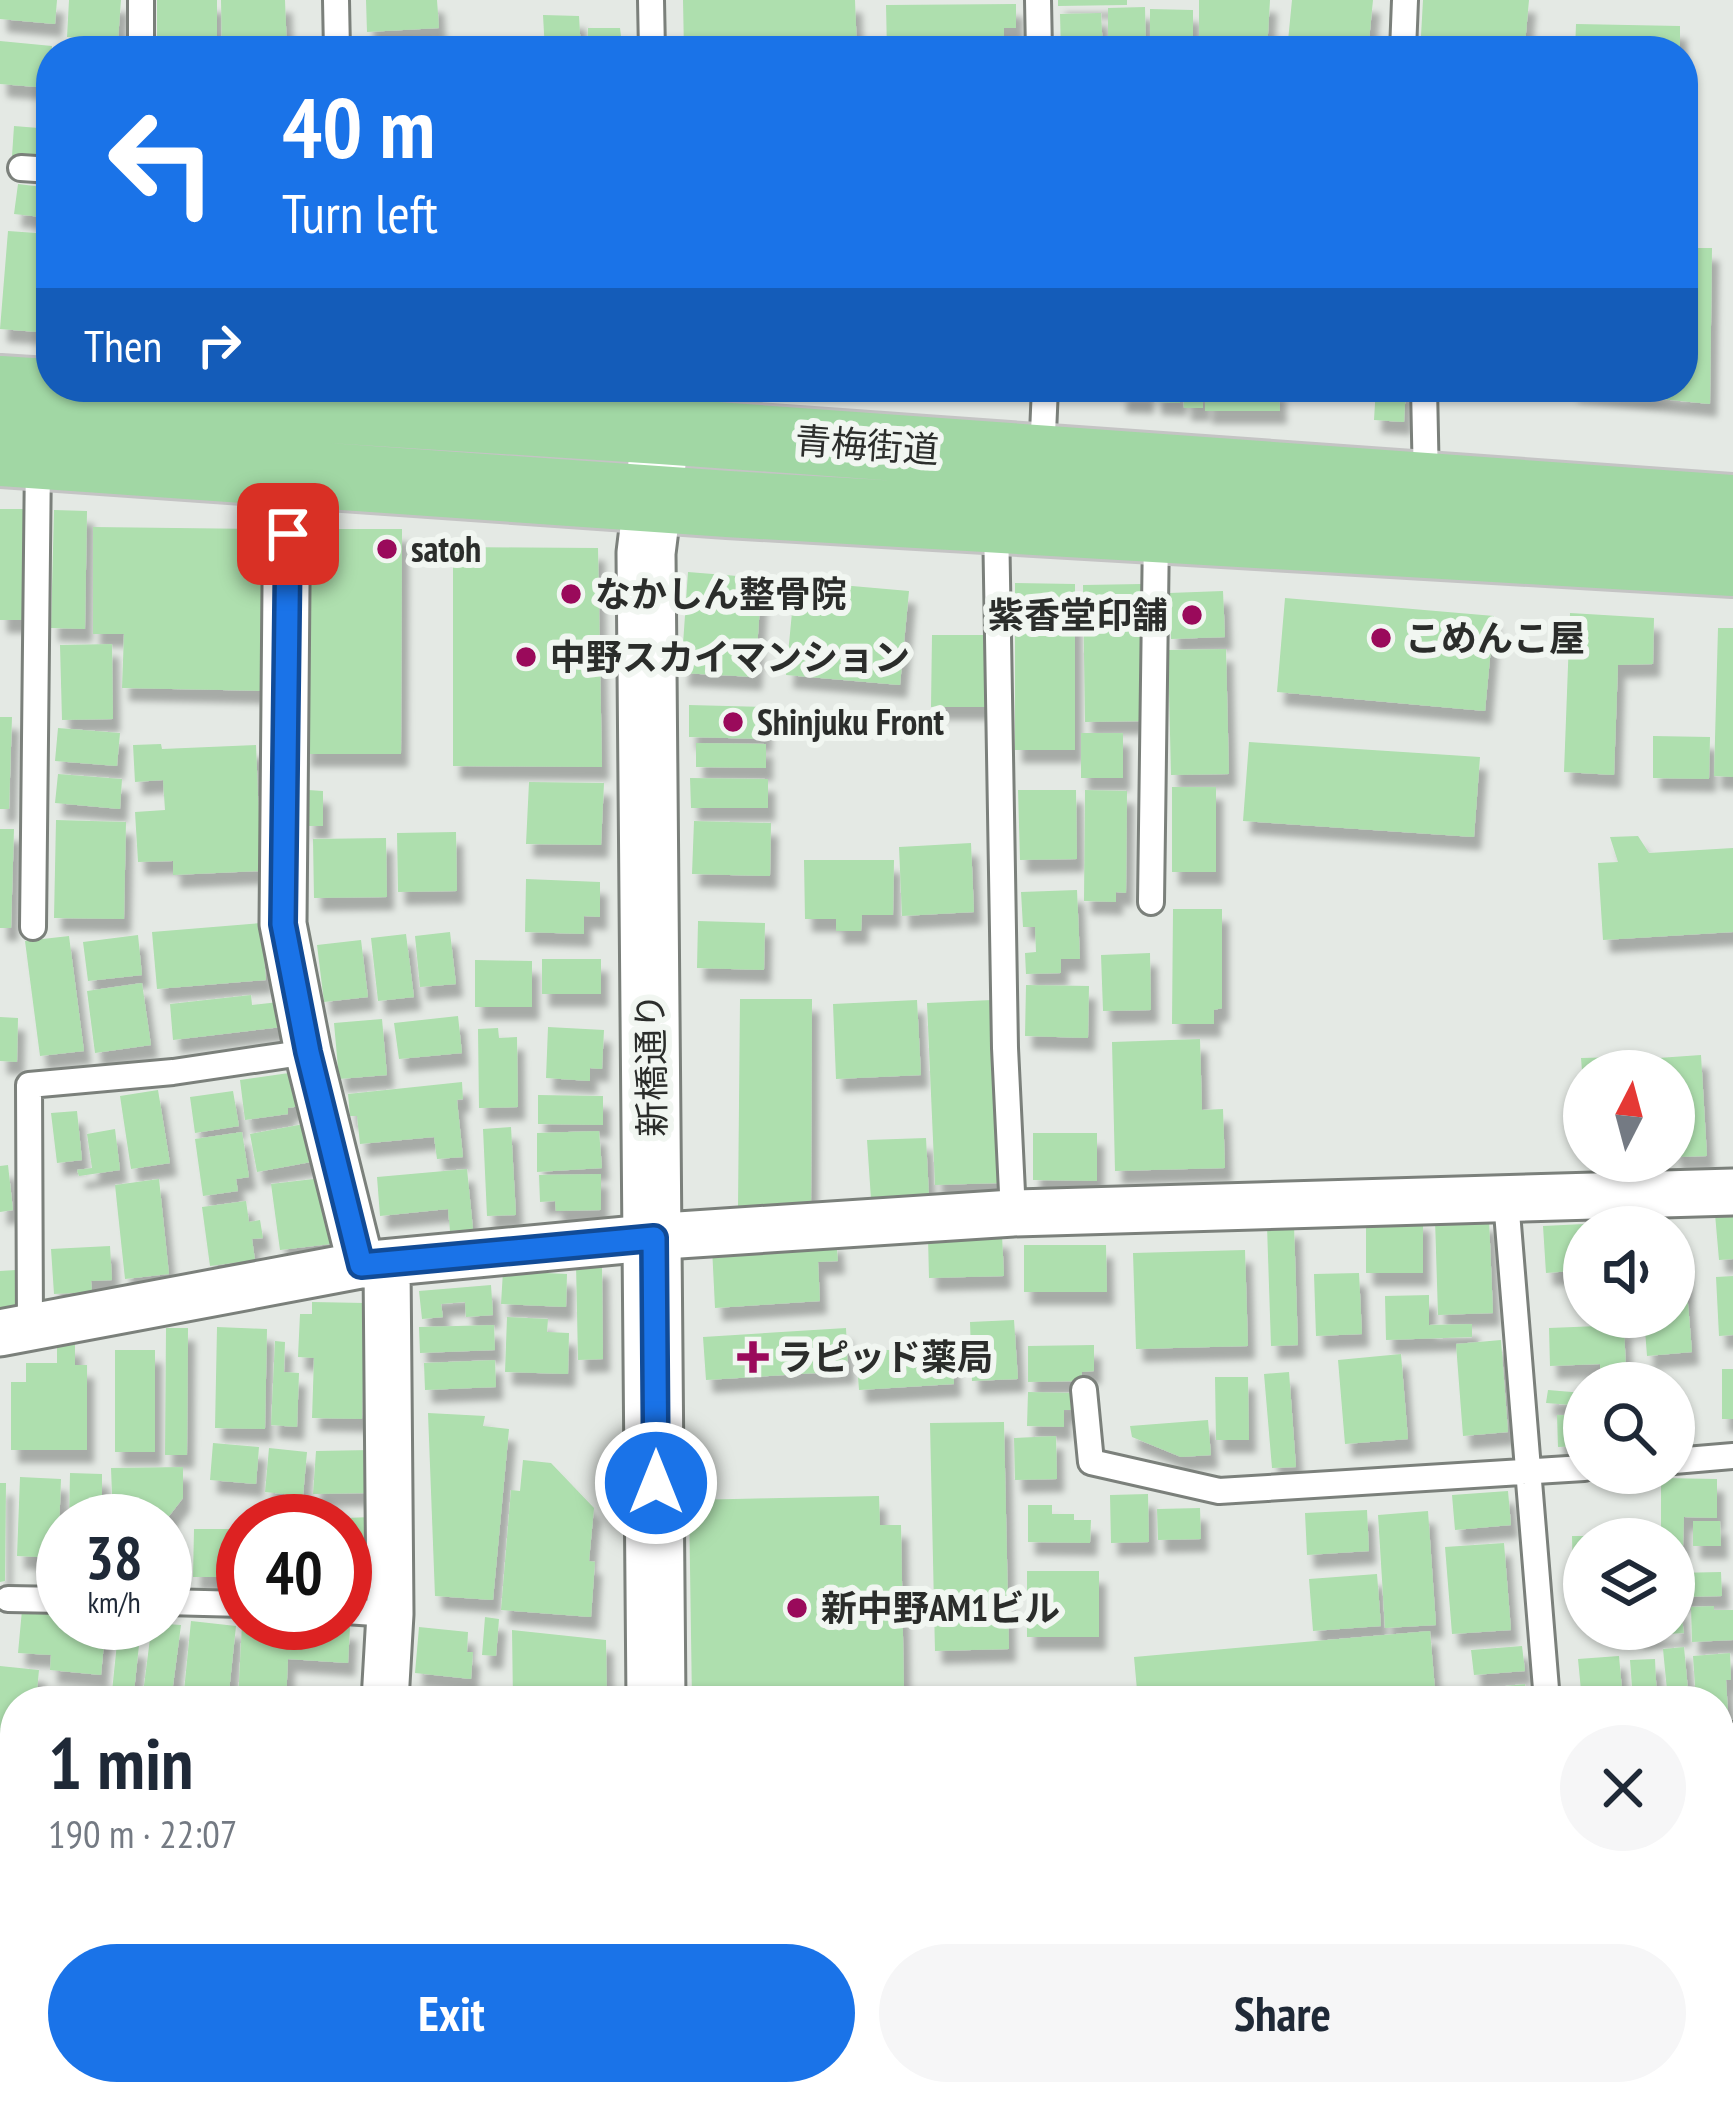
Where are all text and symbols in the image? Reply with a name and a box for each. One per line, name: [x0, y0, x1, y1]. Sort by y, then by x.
text: 40 m: [282, 72, 435, 181]
icon: left: [84, 84, 240, 240]
text: Turn left: [282, 178, 438, 248]
icon: right: [186, 312, 252, 378]
text: Then: [84, 316, 162, 374]
street label: 青梅街道: [794, 416, 941, 473]
pin: [237, 483, 339, 585]
icon: arrive: [255, 501, 321, 567]
place label: satoh: [411, 525, 481, 572]
marker: satoh: [374, 536, 400, 562]
place label: なかしん整骨院: [595, 570, 847, 617]
marker: なかしん整骨院: [558, 581, 584, 607]
place label: 紫香堂印舗: [988, 591, 1168, 638]
marker: 紫香堂印舗: [1179, 602, 1205, 628]
place label: こめんこ屋: [1405, 614, 1585, 661]
marker: こめんこ屋: [1368, 625, 1394, 651]
place label: 中野スカイマンション: [550, 633, 910, 680]
marker: 中野スカイマンション: [513, 644, 539, 670]
place label: Shinjuku Front: [757, 698, 944, 745]
marker: Shinjuku Front: [720, 709, 746, 735]
street label: 新橋通り: [626, 993, 675, 1137]
north arrow: [1563, 1050, 1695, 1182]
map controls: [1563, 1050, 1695, 1650]
button: sound: [1563, 1206, 1695, 1338]
place label: ラピッド薬局: [777, 1333, 993, 1380]
marker: ラピッド薬局: [740, 1344, 766, 1370]
button: search: [1563, 1362, 1695, 1494]
position arrow: [593, 1420, 719, 1546]
speed limit sign: 40: [216, 1494, 372, 1650]
text: 38: [85, 1518, 143, 1596]
button: layers: [1563, 1518, 1695, 1650]
text: km/h: [87, 1582, 141, 1621]
place label: 新中野AM1ビル: [821, 1584, 1060, 1631]
marker: 新中野AM1ビル: [784, 1595, 810, 1621]
text: 1 min: [48, 1716, 193, 1809]
button: close: [1560, 1725, 1686, 1851]
text: 190 m · 22:07: [48, 1808, 237, 1859]
button: Exit: [48, 1944, 855, 2082]
button: Share: [879, 1944, 1686, 2082]

